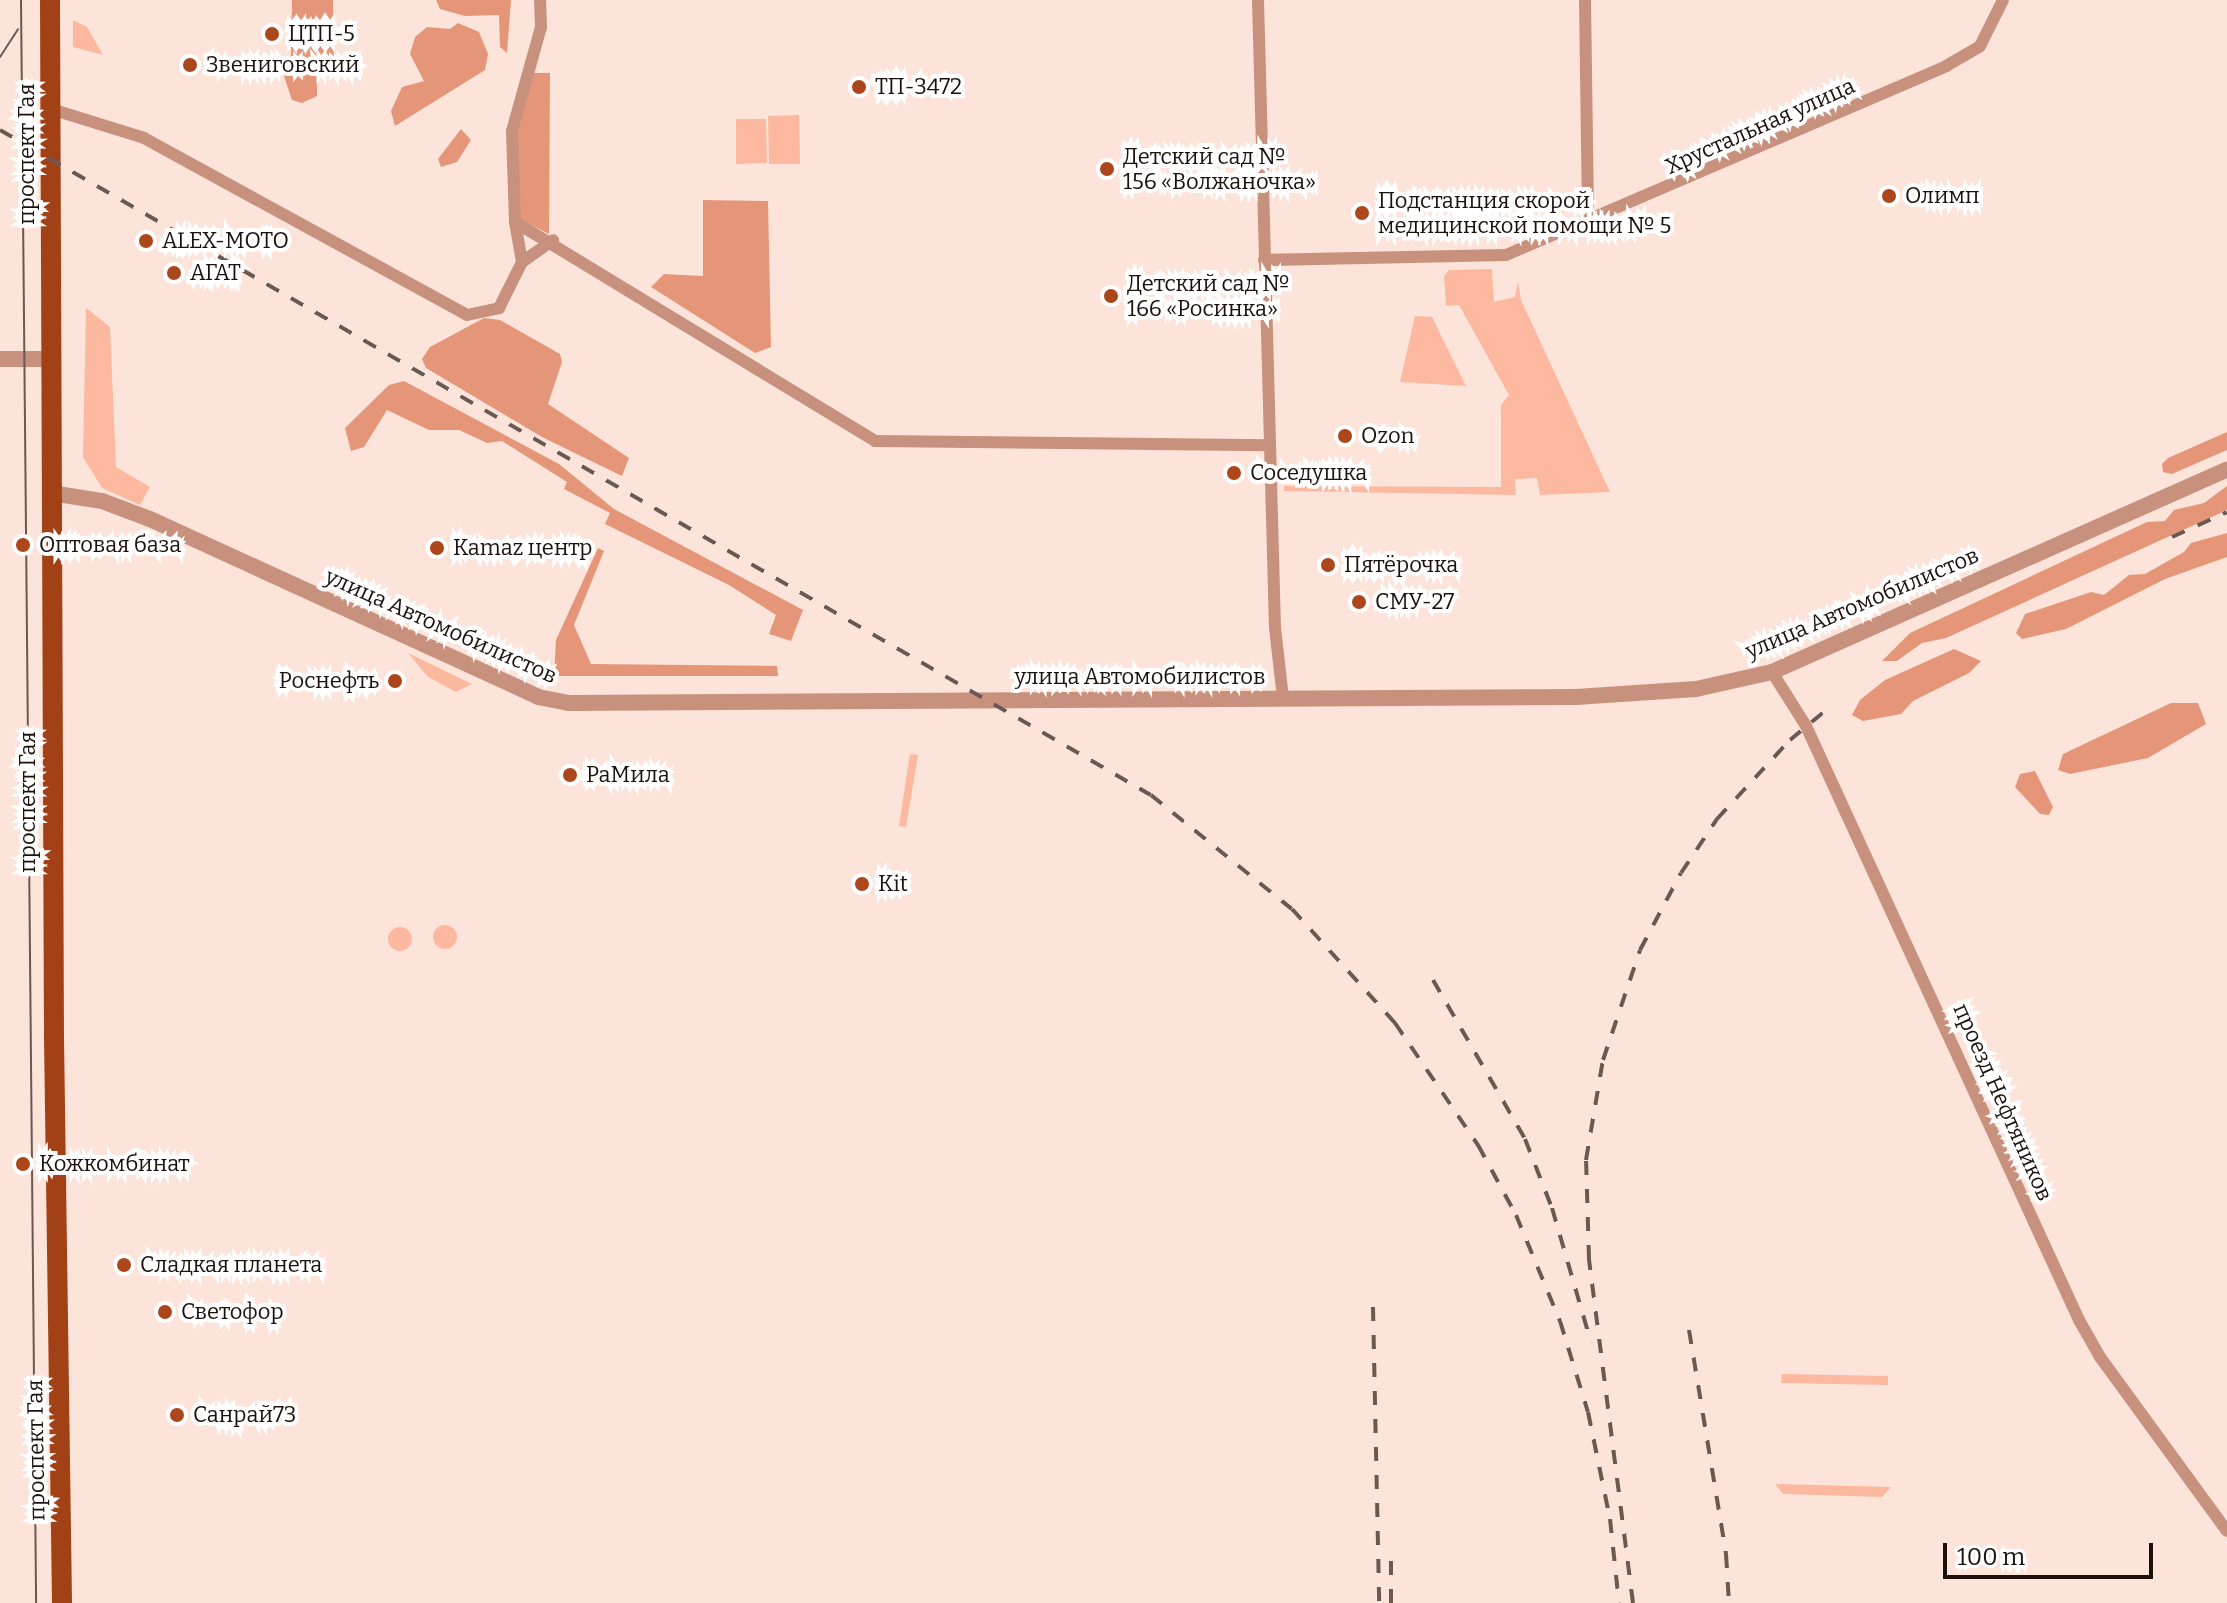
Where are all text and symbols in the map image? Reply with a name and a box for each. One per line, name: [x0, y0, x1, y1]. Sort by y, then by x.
place label: ЦТП-5: [288, 21, 355, 47]
marker: ЦТП-5: [263, 25, 281, 43]
place label: Звениговский: [206, 52, 360, 78]
marker: Звениговский: [181, 56, 199, 74]
street label: Хрустальная улица: [1661, 72, 1859, 180]
place label: ТП-3472: [875, 74, 962, 100]
marker: ТП-3472: [850, 78, 868, 96]
street label: проспект Гая: [14, 83, 40, 225]
place label: Детский сад № 156 «Волжаночка»: [1123, 143, 1316, 194]
marker: Детский сад № 156 «Волжаночка»: [1098, 160, 1116, 178]
place label: Олимп: [1905, 183, 1979, 209]
place label: Подстанция скорой медицинской помощи № 5: [1378, 187, 1671, 238]
marker: Олимп: [1880, 187, 1898, 205]
marker: Подстанция скорой медицинской помощи № 5: [1353, 204, 1371, 222]
place label: ALEX-MOTO: [162, 228, 289, 254]
marker: ALEX-MOTO: [137, 232, 155, 250]
place label: АГАТ: [190, 260, 241, 286]
marker: АГАТ: [165, 264, 183, 282]
place label: Детский сад № 166 «Росинка»: [1127, 270, 1290, 322]
marker: Детский сад № 166 «Росинка»: [1102, 287, 1120, 305]
place label: Ozon: [1361, 423, 1415, 449]
marker: Ozon: [1336, 427, 1354, 445]
place label: Соседушка: [1250, 460, 1367, 486]
marker: Соседушка: [1225, 464, 1243, 482]
place label: Оптовая база: [39, 532, 181, 558]
place label: Kamaz центр: [453, 535, 592, 561]
marker: Оптовая база: [14, 536, 32, 554]
marker: Kamaz центр: [428, 539, 446, 557]
street label: улица Автомобилистов: [1741, 542, 1983, 664]
place label: Пятёрочка: [1344, 552, 1458, 578]
marker: Пятёрочка: [1319, 556, 1337, 574]
street label: улица Автомобилистов: [321, 563, 561, 689]
place label: СМУ-27: [1375, 589, 1454, 615]
marker: СМУ-27: [1350, 593, 1368, 611]
street label: улица Автомобилистов: [1015, 664, 1265, 690]
place label: Роснефть: [279, 668, 379, 694]
marker: Роснефть: [386, 672, 404, 690]
street label: проспект Гая: [15, 731, 41, 873]
place label: РаМила: [586, 762, 670, 788]
marker: РаМила: [561, 766, 579, 784]
place label: Kit: [878, 871, 908, 897]
marker: Kit: [853, 875, 871, 893]
street label: проезд Нефтяников: [1948, 999, 2058, 1205]
place label: Кожкомбинат: [39, 1151, 190, 1177]
marker: Кожкомбинат: [14, 1155, 32, 1173]
place label: Сладкая планета: [140, 1252, 322, 1278]
marker: Сладкая планета: [115, 1256, 133, 1274]
place label: Светофор: [181, 1299, 283, 1325]
marker: Светофор: [156, 1303, 174, 1321]
street label: проспект Гая: [22, 1379, 50, 1521]
place label: Санрай73: [193, 1402, 296, 1428]
marker: Санрай73: [168, 1406, 186, 1424]
scale bar: [1947, 1527, 2157, 1577]
text: 100 m: [1957, 1543, 2025, 1571]

